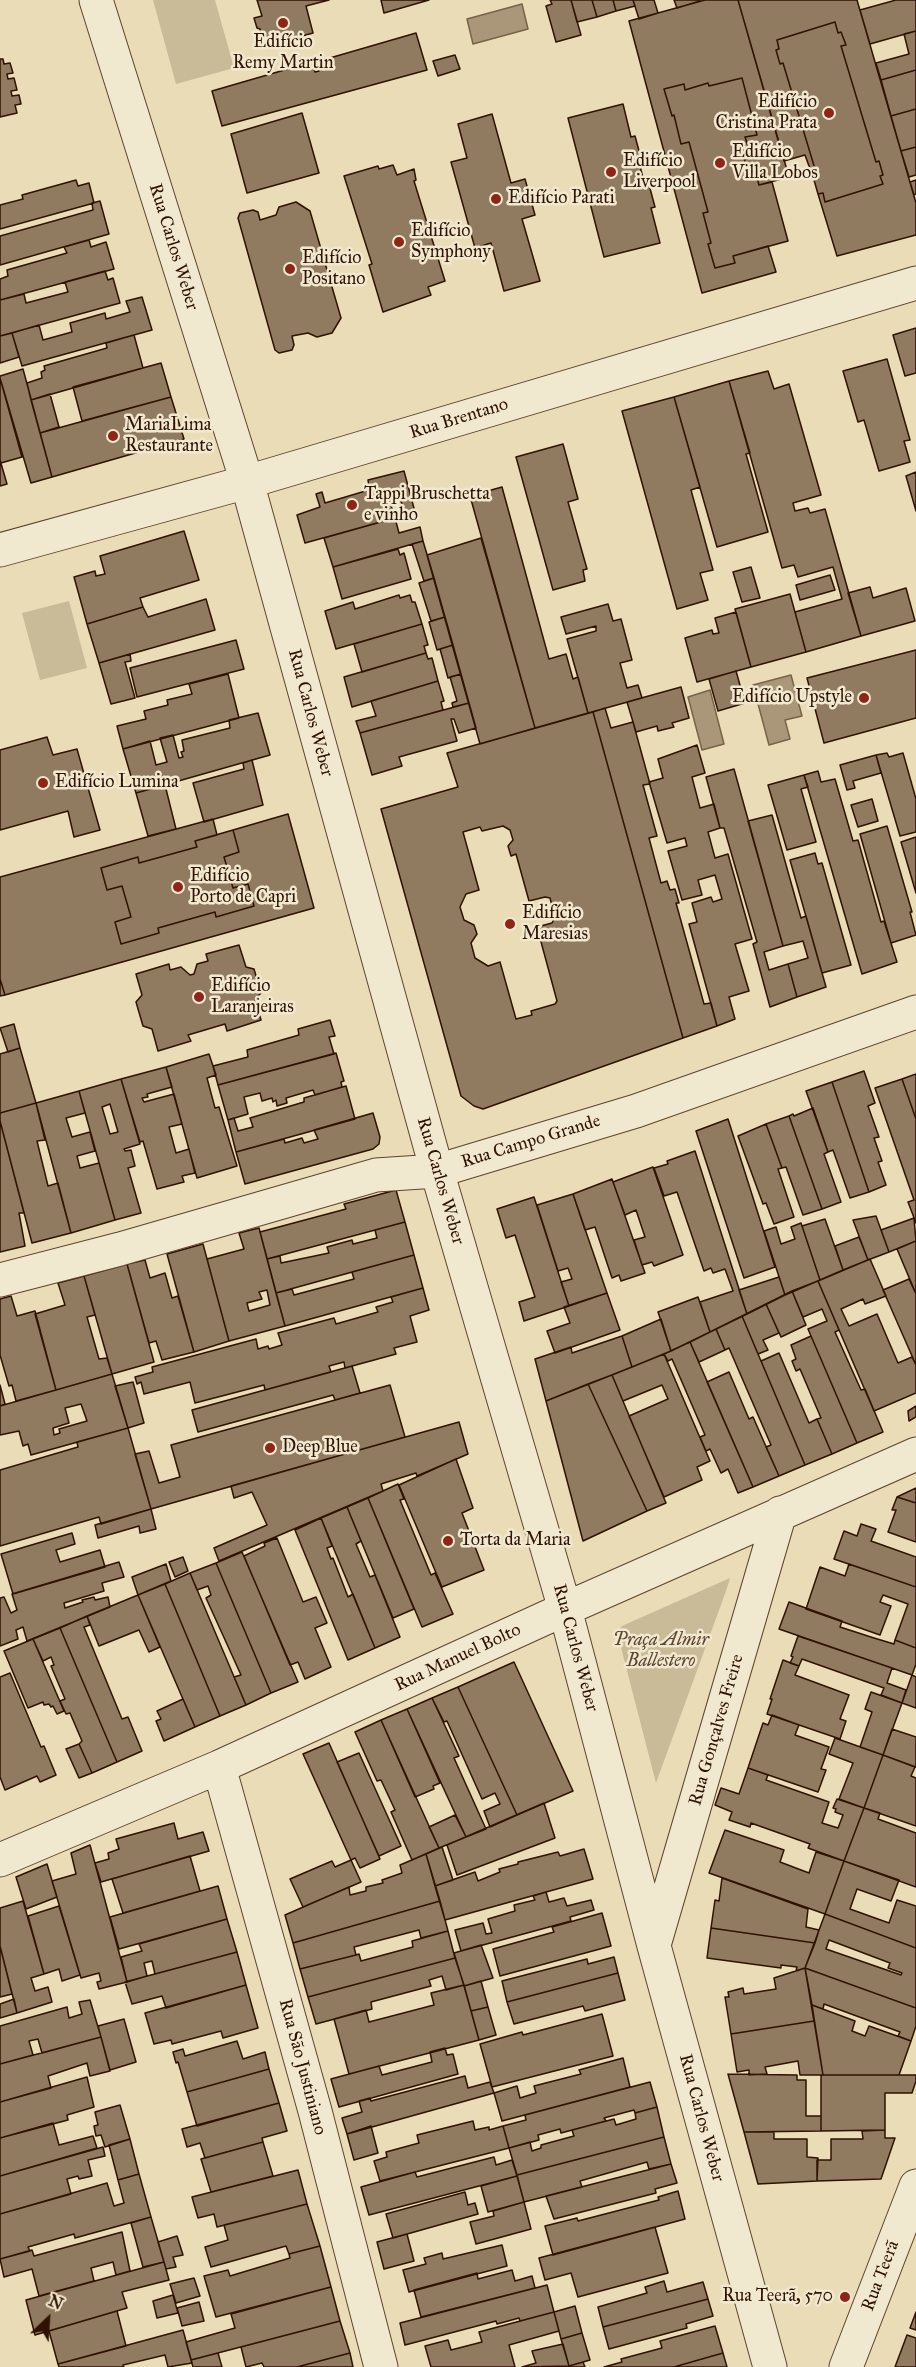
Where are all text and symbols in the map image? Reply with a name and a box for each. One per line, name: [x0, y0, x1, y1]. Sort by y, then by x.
marker: Edifício Remy Martin: [276, 16, 290, 30]
place label: Edifício Remy Martin: [232, 32, 334, 74]
place label: Edifício Cristina Prata: [715, 92, 817, 134]
marker: Edifício Cristina Prata: [822, 106, 836, 120]
place label: Edifício Villa Lobos: [732, 142, 818, 184]
place label: Edifício Liverpool: [623, 151, 696, 194]
marker: Edifício Villa Lobos: [713, 156, 727, 170]
marker: Edifício Liverpool: [604, 165, 618, 179]
street label: Rua Carlos Weber: [143, 181, 203, 313]
place label: Edifício Parati: [508, 188, 615, 210]
marker: Edifício Parati: [489, 192, 503, 206]
place label: Edifício Symphony: [411, 221, 491, 264]
marker: Edifício Symphony: [392, 235, 406, 249]
place label: Edifício Positano: [302, 248, 365, 290]
marker: Edifício Positano: [283, 262, 297, 276]
street label: Rua Brentano: [407, 394, 511, 444]
place label: MariaLima Restaurante: [125, 415, 213, 458]
marker: MariaLima Restaurante: [106, 429, 120, 443]
place label: Tappi Bruschetta e vinho: [364, 484, 490, 526]
marker: Tappi Bruschetta e vinho: [345, 498, 359, 512]
street label: Rua Carlos Weber: [283, 647, 337, 779]
place label: Edifício Upstyle: [732, 687, 852, 709]
marker: Edifício Upstyle: [857, 691, 871, 705]
place label: Edifício Lumina: [55, 772, 179, 794]
marker: Edifício Lumina: [36, 776, 50, 790]
place label: Edifício Porto de Capri: [190, 866, 296, 908]
marker: Edifício Porto de Capri: [171, 880, 185, 894]
place label: Edifício Maresias: [522, 903, 588, 946]
marker: Edifício Maresias: [503, 917, 517, 931]
place label: Edifício Laranjeiras: [211, 976, 294, 1018]
marker: Edifício Laranjeiras: [192, 990, 206, 1004]
street label: Rua Campo Grande: [459, 1111, 603, 1173]
street label: Rua Carlos Weber: [412, 1115, 468, 1247]
place label: Deep Blue: [282, 1437, 358, 1459]
marker: Deep Blue: [263, 1441, 277, 1455]
place label: Torta da Maria: [460, 1530, 571, 1552]
marker: Torta da Maria: [441, 1534, 455, 1548]
street label: Rua Carlos Weber: [548, 1582, 602, 1714]
street label: Rua Manuel Bolto: [392, 1619, 524, 1697]
park label: Praça Almir Ballestero: [613, 1630, 709, 1672]
street label: Rua Gonçalves Freire: [685, 1652, 749, 1808]
street label: Rua São Justiniano: [273, 1996, 331, 2138]
street label: Rua Carlos Weber: [674, 2052, 728, 2184]
street label: Rua Teerã: [858, 2238, 904, 2314]
place label: Rua Teerã, 570: [722, 2286, 833, 2308]
north arrow: [18, 2289, 78, 2349]
marker: Rua Teerã, 570: [838, 2290, 852, 2304]
text: N: [46, 2291, 66, 2314]

